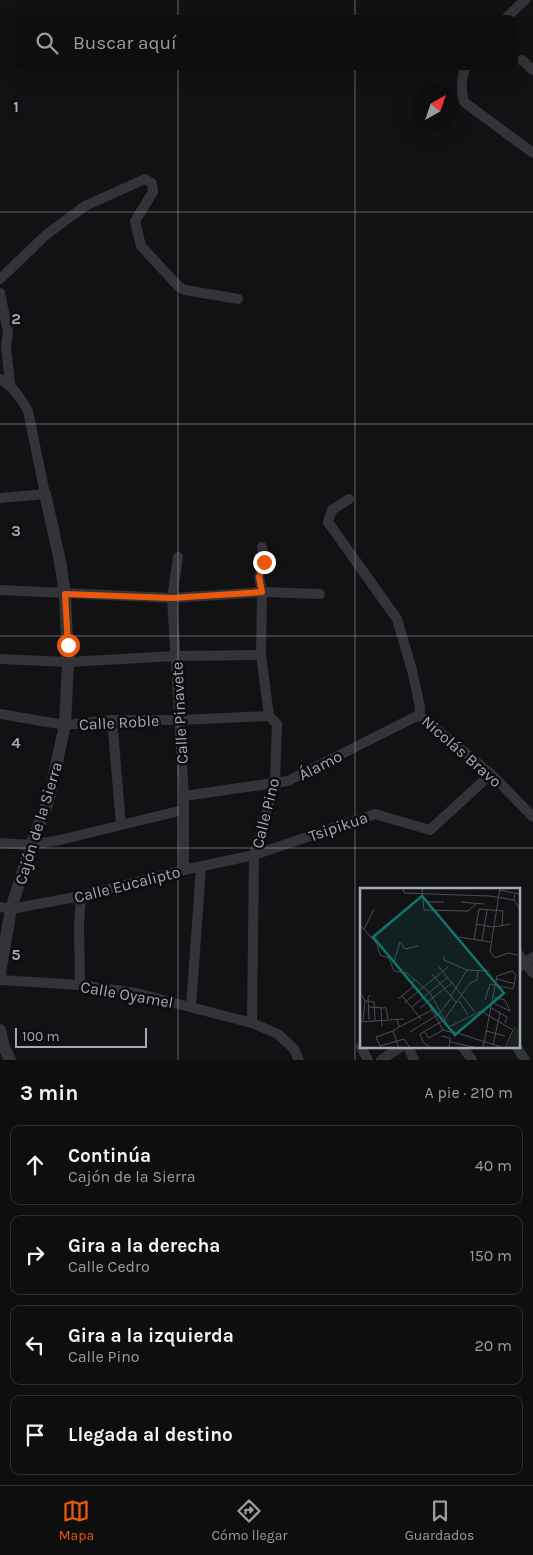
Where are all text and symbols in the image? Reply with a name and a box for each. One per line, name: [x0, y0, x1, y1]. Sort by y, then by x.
search box: [15, 15, 518, 70]
icon: search: [33, 29, 61, 57]
text: Buscar aquí: [73, 32, 177, 54]
north arrow: [413, 85, 458, 130]
text: 1: [13, 97, 19, 116]
text: 2: [11, 309, 21, 328]
text: 3: [11, 521, 21, 540]
route end: [253, 551, 276, 574]
route start: [57, 634, 80, 657]
street label: Calle Pinavete: [167, 661, 192, 764]
street label: Calle Roble: [78, 711, 160, 734]
street label: Nicolás Bravo: [418, 712, 505, 791]
text: 4: [11, 733, 21, 752]
street label: Álamo: [295, 746, 345, 784]
street label: Cajón de la Sierra: [11, 759, 66, 887]
street label: Calle Pino: [248, 776, 283, 850]
street label: Tsipikua: [306, 808, 370, 845]
street label: Calle Eucalipto: [72, 862, 182, 907]
inset map: [360, 888, 520, 1048]
text: 5: [11, 945, 21, 964]
street label: Calle Oyamel: [79, 977, 175, 1012]
scale bar: [15, 1025, 148, 1048]
text: 100 m: [22, 1028, 60, 1045]
text: 3 min: [20, 1081, 78, 1105]
text: A pie · 210 m: [424, 1083, 513, 1102]
text: Continúa: [68, 1145, 151, 1167]
icon: ahead: [21, 1151, 49, 1179]
text: 40 m: [475, 1156, 512, 1175]
text: Cajón de la Sierra: [68, 1167, 195, 1186]
text: Gira a la derecha: [68, 1235, 220, 1257]
icon: right: [21, 1241, 49, 1269]
text: 150 m: [469, 1246, 512, 1265]
text: Calle Cedro: [68, 1257, 150, 1276]
text: Gira a la izquierda: [68, 1325, 234, 1347]
icon: left: [21, 1331, 49, 1359]
text: 20 m: [474, 1336, 512, 1355]
text: Calle Pino: [68, 1347, 140, 1366]
icon: arrive: [21, 1421, 49, 1449]
text: Llegada al destino: [68, 1424, 233, 1446]
tab: Mapa: [59, 1497, 94, 1544]
tab: Cómo llegar: [211, 1497, 287, 1544]
tab: Guardados: [405, 1497, 474, 1544]

